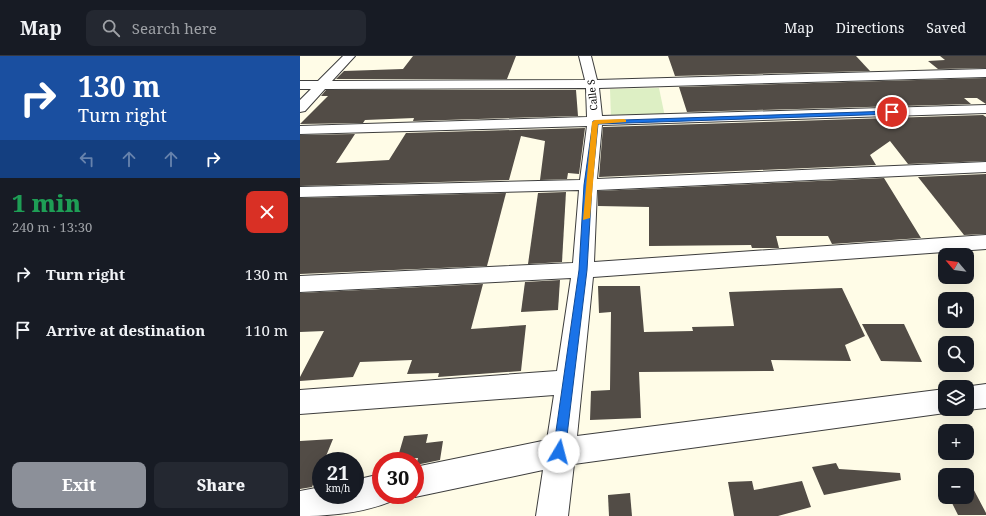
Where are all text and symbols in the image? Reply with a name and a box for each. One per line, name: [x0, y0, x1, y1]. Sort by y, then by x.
search box: [86, 10, 366, 46]
text: Map: [20, 15, 62, 41]
icon: search: [100, 17, 122, 39]
text: Search here: [132, 18, 217, 38]
text: Map: [784, 18, 814, 37]
text: Directions: [836, 18, 904, 37]
text: Saved: [926, 18, 966, 37]
text: 130 m: [78, 67, 160, 105]
icon: right: [12, 72, 64, 124]
street label: Calle S: [583, 79, 601, 111]
pin: [875, 95, 909, 129]
icon: arrive: [881, 101, 903, 123]
text: Turn right: [78, 103, 167, 127]
icon: left: [76, 148, 98, 170]
icon: ahead: [118, 148, 140, 170]
icon: ahead: [160, 148, 182, 170]
icon: right: [202, 148, 224, 170]
text: 1 min: [12, 186, 81, 219]
button: close: [246, 191, 288, 233]
text: 240 m · 13:30: [12, 218, 92, 236]
north arrow: [938, 248, 974, 284]
map controls: [938, 248, 974, 504]
icon: right: [12, 263, 34, 285]
text: Turn right: [46, 264, 125, 284]
text: 130 m: [245, 264, 288, 284]
button: sound: [938, 292, 974, 328]
icon: arrive: [12, 319, 34, 341]
text: Arrive at destination: [46, 320, 205, 340]
text: 110 m: [245, 320, 288, 340]
button: search: [938, 336, 974, 372]
button: layers: [938, 380, 974, 416]
button: +: [938, 424, 974, 460]
position arrow: [538, 431, 580, 473]
speed limit sign: 30: [372, 452, 424, 504]
text: 21: [327, 459, 349, 486]
button: Exit: [12, 462, 146, 508]
button: Share: [154, 462, 288, 508]
button: −: [938, 468, 974, 504]
text: km/h: [326, 481, 350, 495]

